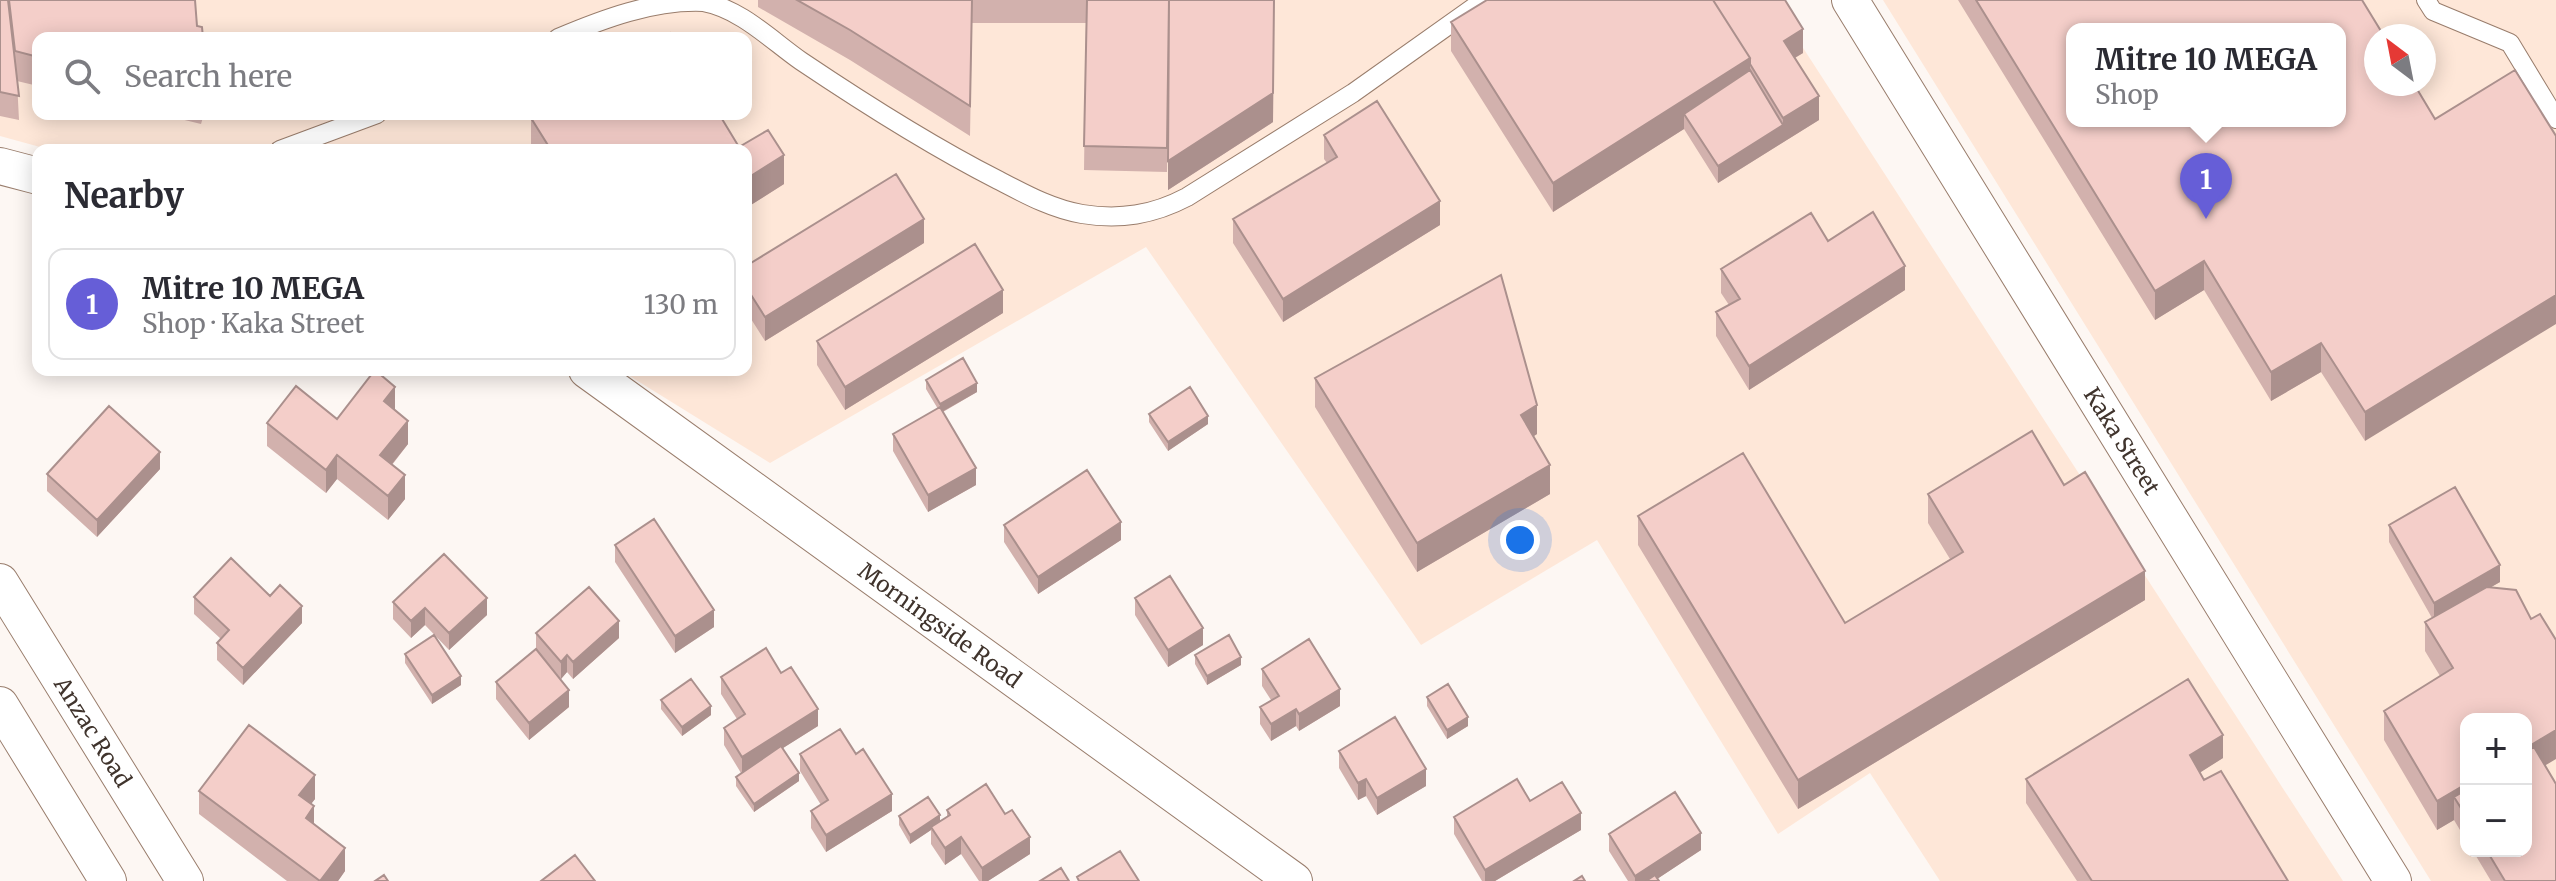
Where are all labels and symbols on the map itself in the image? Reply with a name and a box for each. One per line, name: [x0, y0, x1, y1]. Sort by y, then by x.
north arrow: [2364, 24, 2436, 96]
pin: 1: [2180, 153, 2232, 219]
street label: Kaka Street: [2078, 382, 2166, 500]
your location: [1500, 520, 1540, 560]
street label: Morningside Road: [853, 556, 1027, 694]
street label: Anzac Road: [48, 671, 138, 792]

